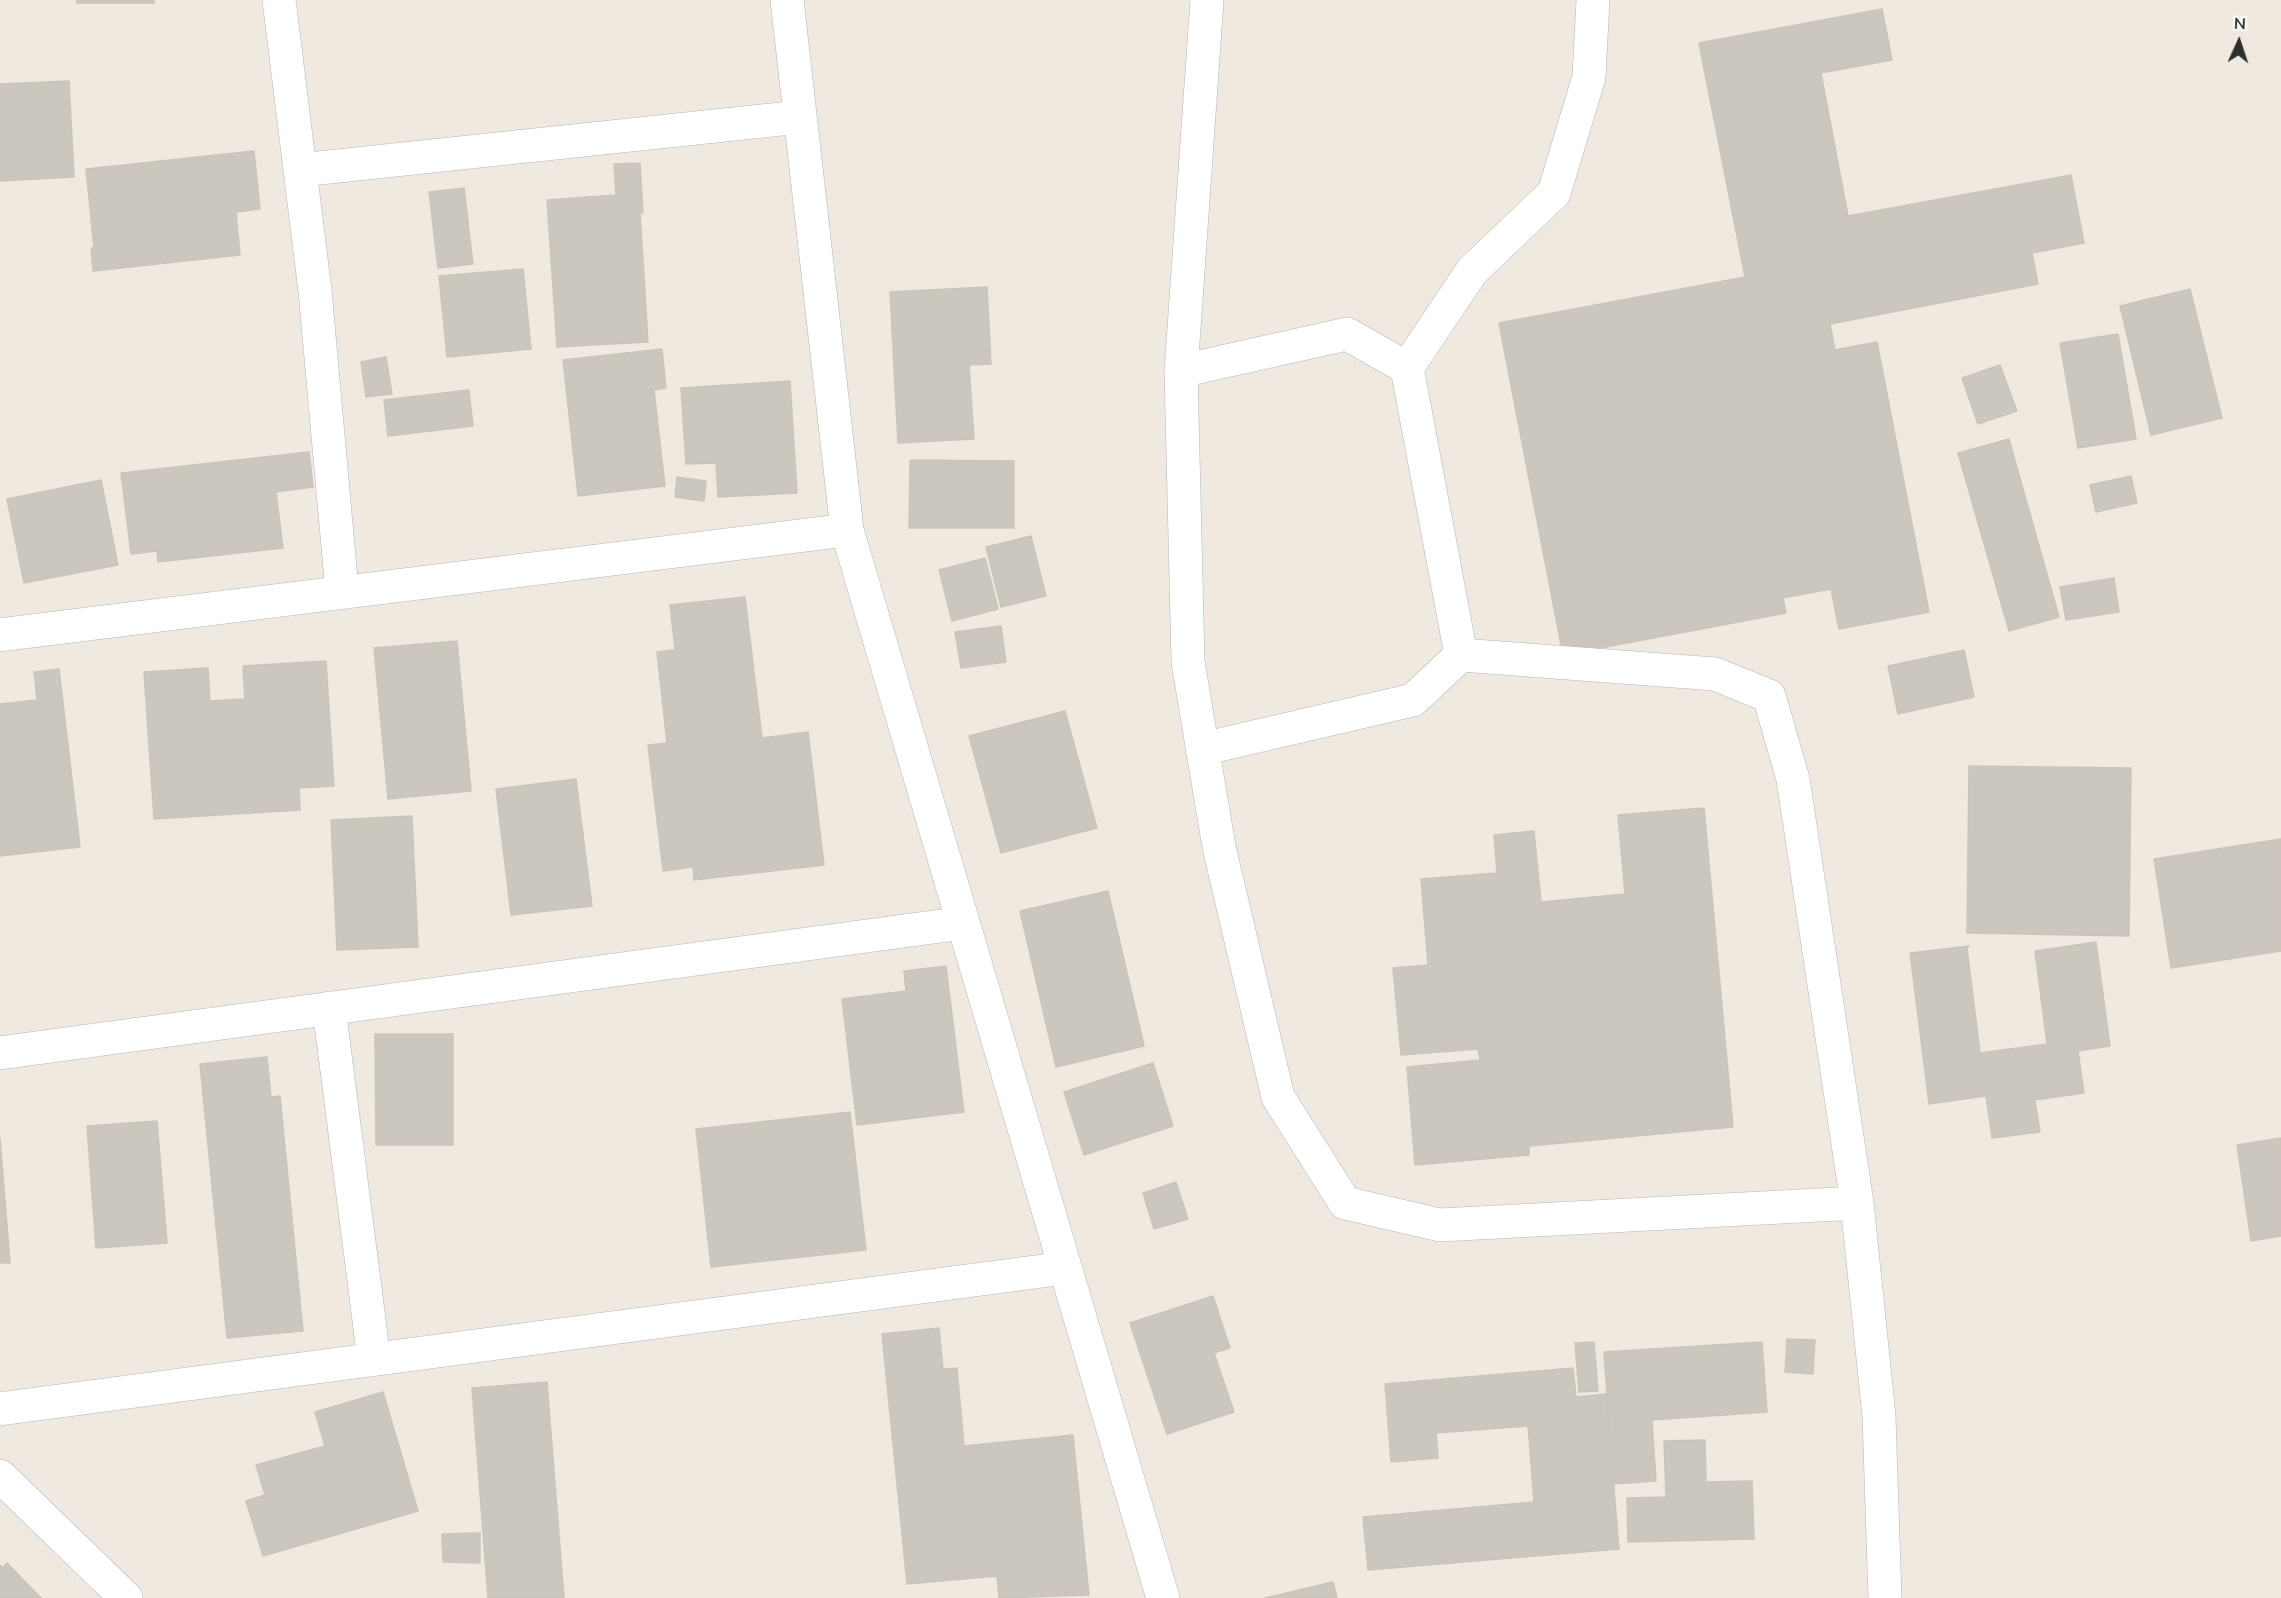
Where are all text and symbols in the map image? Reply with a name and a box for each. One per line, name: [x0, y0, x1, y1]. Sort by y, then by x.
north arrow: [2209, 12, 2269, 72]
text: N: [2233, 13, 2246, 35]

